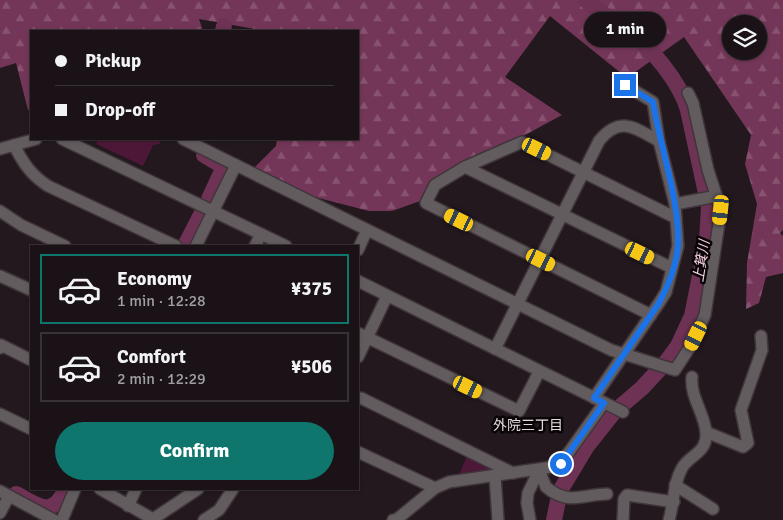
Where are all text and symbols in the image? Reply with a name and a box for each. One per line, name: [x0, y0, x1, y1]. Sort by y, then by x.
callout: 1 min: [584, 12, 666, 48]
map controls: [722, 15, 767, 60]
button: layers: [722, 15, 767, 60]
text: 1 min: [606, 19, 644, 39]
text: Pickup: [85, 49, 141, 73]
route end: [614, 74, 636, 96]
text: Drop-off: [85, 98, 155, 122]
car: [520, 136, 553, 162]
car: [711, 194, 730, 226]
car: [442, 207, 475, 233]
water label: 上箕川: [690, 237, 713, 283]
car: [623, 240, 656, 266]
car: [524, 247, 557, 273]
icon: car: [57, 267, 102, 312]
text: Economy: [117, 267, 191, 291]
text: ¥375: [291, 277, 332, 301]
text: 1 min · 12:28: [117, 291, 206, 311]
car: [682, 319, 709, 353]
icon: car: [57, 345, 102, 390]
text: Comfort: [117, 345, 186, 369]
text: ¥506: [291, 355, 332, 379]
text: 2 min · 12:29: [117, 369, 206, 389]
car: [451, 374, 484, 400]
district label: 外院三丁目: [493, 417, 563, 434]
button: Confirm: [55, 422, 334, 480]
route start: [550, 453, 572, 475]

